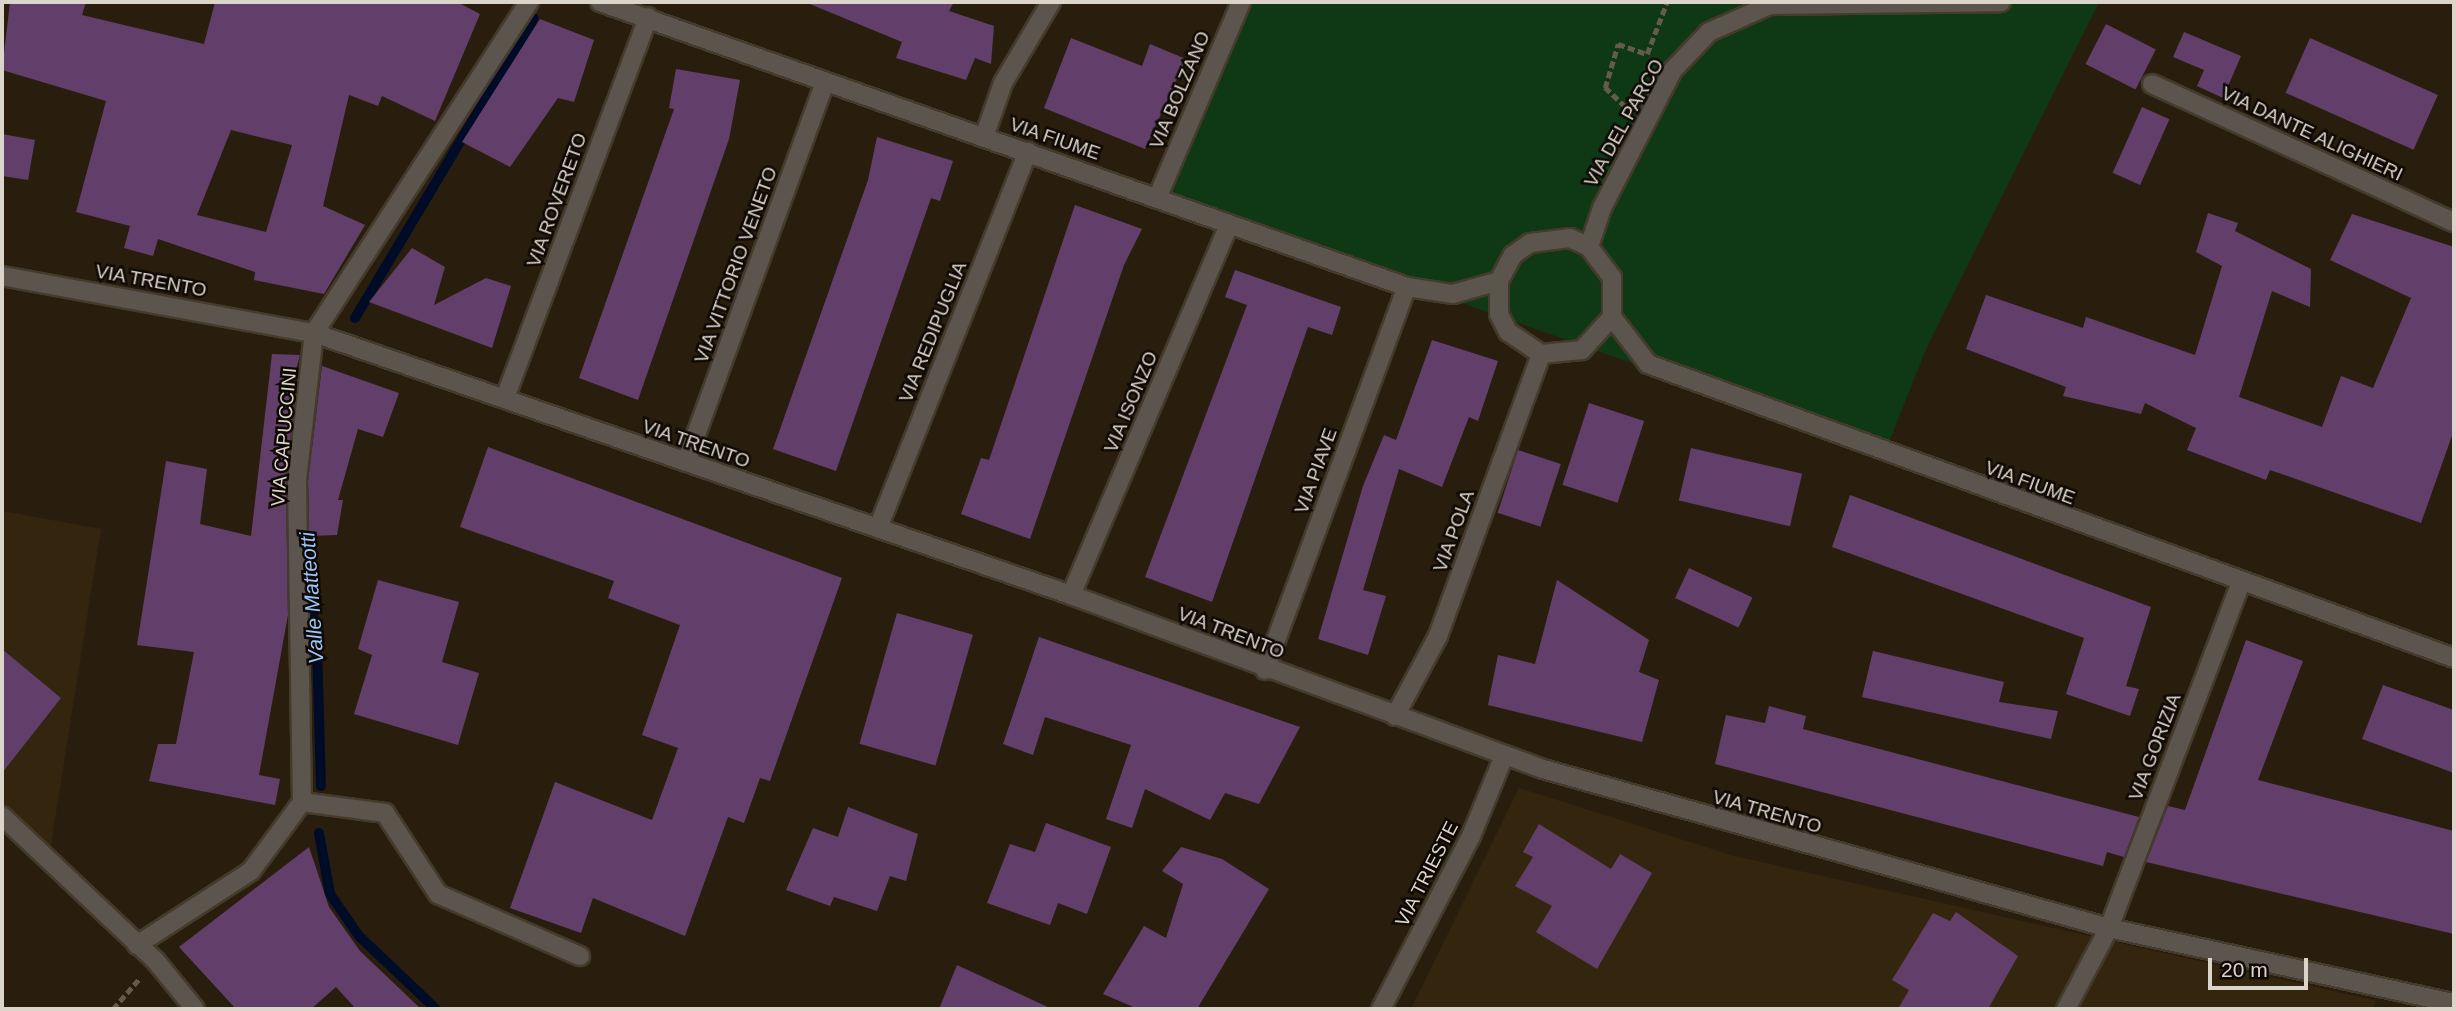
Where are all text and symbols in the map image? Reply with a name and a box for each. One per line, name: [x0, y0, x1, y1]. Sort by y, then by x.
street label: VIA BOLZANO: [1145, 27, 1215, 153]
street label: VIA DEL PARCO: [1579, 54, 1669, 192]
street label: VIA DANTE ALIGHIERI: [2217, 82, 2407, 186]
street label: VIA FIUME: [1006, 113, 1104, 165]
street label: VIA ROVERETO: [522, 129, 592, 271]
street label: VIA VITTORIO VENETO: [690, 163, 782, 367]
street label: VIA REDIPUGLIA: [894, 258, 972, 406]
street label: VIA TRENTO: [93, 260, 209, 302]
street label: VIA ISONZO: [1099, 347, 1163, 457]
street label: VIA CAPUCCINI: [267, 366, 301, 508]
street label: VIA TRENTO: [639, 415, 753, 473]
street label: VIA PIAVE: [1290, 425, 1342, 517]
street label: VIA FIUME: [1981, 456, 2079, 510]
street label: VIA POLA: [1428, 486, 1480, 576]
water label: Valle Matteotti: [295, 531, 329, 665]
street label: VIA TRENTO: [1174, 602, 1288, 664]
street label: VIA GORIZIA: [2124, 690, 2186, 804]
street label: VIA TRENTO: [1709, 785, 1825, 839]
street label: VIA TRIESTE: [1390, 817, 1464, 931]
scale bar: [2211, 944, 2311, 988]
text: 20 m: [2221, 958, 2268, 981]

